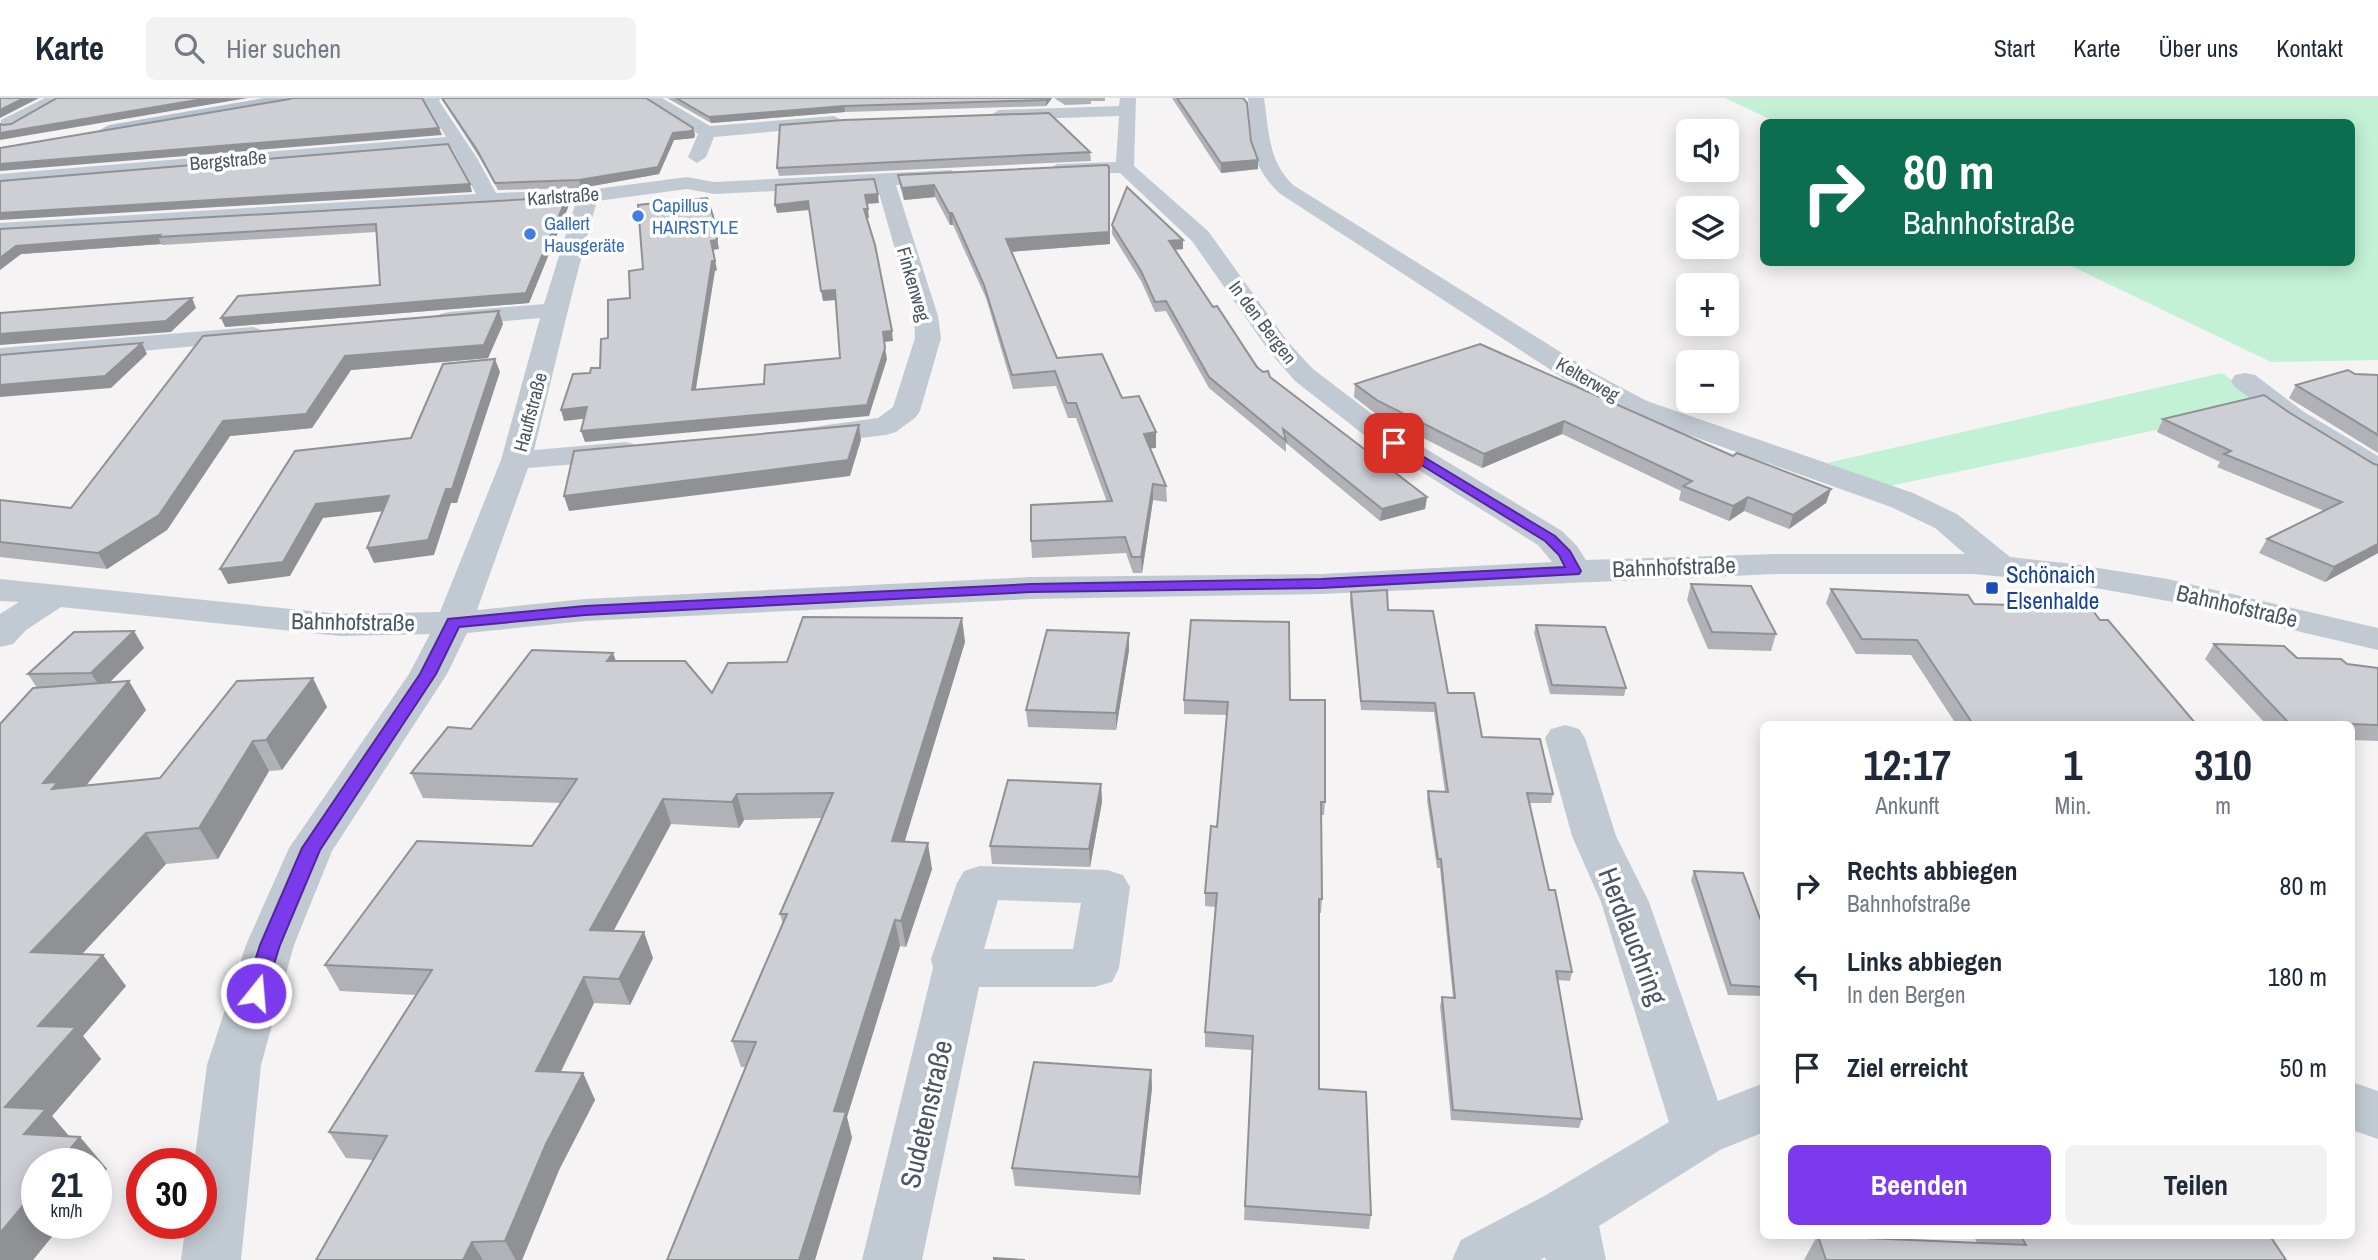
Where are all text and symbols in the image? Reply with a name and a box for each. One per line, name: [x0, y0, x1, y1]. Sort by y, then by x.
search box: [146, 17, 636, 80]
text: Karte: [35, 26, 104, 70]
icon: search: [170, 29, 208, 67]
text: Hier suchen: [226, 31, 341, 66]
text: Start: [1994, 32, 2035, 64]
text: Karte: [2073, 32, 2120, 64]
text: Über uns: [2158, 32, 2238, 64]
text: Kontakt: [2276, 32, 2343, 64]
map controls: [1676, 119, 1739, 413]
button: sound: [1676, 119, 1739, 182]
text: 80 m: [1903, 138, 1995, 204]
street label: Bergstraße: [188, 144, 268, 176]
icon: right: [1788, 147, 1879, 238]
street label: Karlstraße: [526, 181, 600, 211]
place label: Capillus HAIRSTYLE: [652, 192, 739, 240]
button: layers: [1676, 196, 1739, 259]
text: Bahnhofstraße: [1903, 201, 2075, 244]
marker: Capillus HAIRSTYLE: [630, 208, 646, 224]
place label: Gallert Hausgeräte: [544, 210, 625, 258]
marker: Gallert Hausgeräte: [522, 226, 538, 242]
street label: Finkenweg: [891, 244, 937, 325]
button: +: [1676, 273, 1739, 336]
street label: In den Bergen: [1223, 275, 1303, 369]
street label: Kelterweg: [1552, 350, 1625, 408]
button: −: [1676, 350, 1739, 413]
street label: Hauffstraße: [507, 369, 553, 455]
pin: [1364, 413, 1424, 473]
icon: arrive: [1375, 424, 1413, 462]
street label: Bahnhofstraße: [1612, 549, 1736, 584]
place label: Schönaich Elsenhalde: [2006, 559, 2099, 616]
street label: Bahnhofstraße: [2173, 576, 2301, 635]
marker: Schönaich Elsenhalde: [1984, 580, 2000, 596]
street label: Bahnhofstraße: [291, 605, 415, 638]
text: 12:17: [1863, 737, 1951, 793]
text: 1: [2063, 737, 2082, 793]
text: 310: [2194, 737, 2252, 793]
text: Ankunft: [1875, 790, 1939, 821]
text: Min.: [2054, 790, 2091, 821]
text: m: [2215, 790, 2231, 821]
text: Rechts abbiegen: [1847, 853, 2018, 888]
street label: Herdlauchring: [1589, 862, 1677, 1010]
icon: right: [1788, 867, 1826, 905]
text: 80 m: [2280, 868, 2327, 903]
text: Bahnhofstraße: [1847, 888, 1971, 919]
text: Links abbiegen: [1847, 944, 2002, 979]
position arrow: [219, 956, 293, 1030]
icon: left: [1788, 958, 1826, 996]
text: 180 m: [2268, 959, 2327, 994]
text: In den Bergen: [1847, 979, 1966, 1010]
street label: Sudetenstraße: [891, 1036, 961, 1192]
icon: arrive: [1788, 1049, 1826, 1087]
text: Ziel erreicht: [1847, 1050, 1968, 1085]
text: 50 m: [2280, 1050, 2327, 1085]
button: Beenden: [1788, 1145, 2051, 1225]
button: Teilen: [2065, 1145, 2327, 1225]
speed limit sign: 30: [126, 1148, 217, 1239]
text: 21: [51, 1161, 82, 1208]
text: km/h: [51, 1198, 83, 1223]

